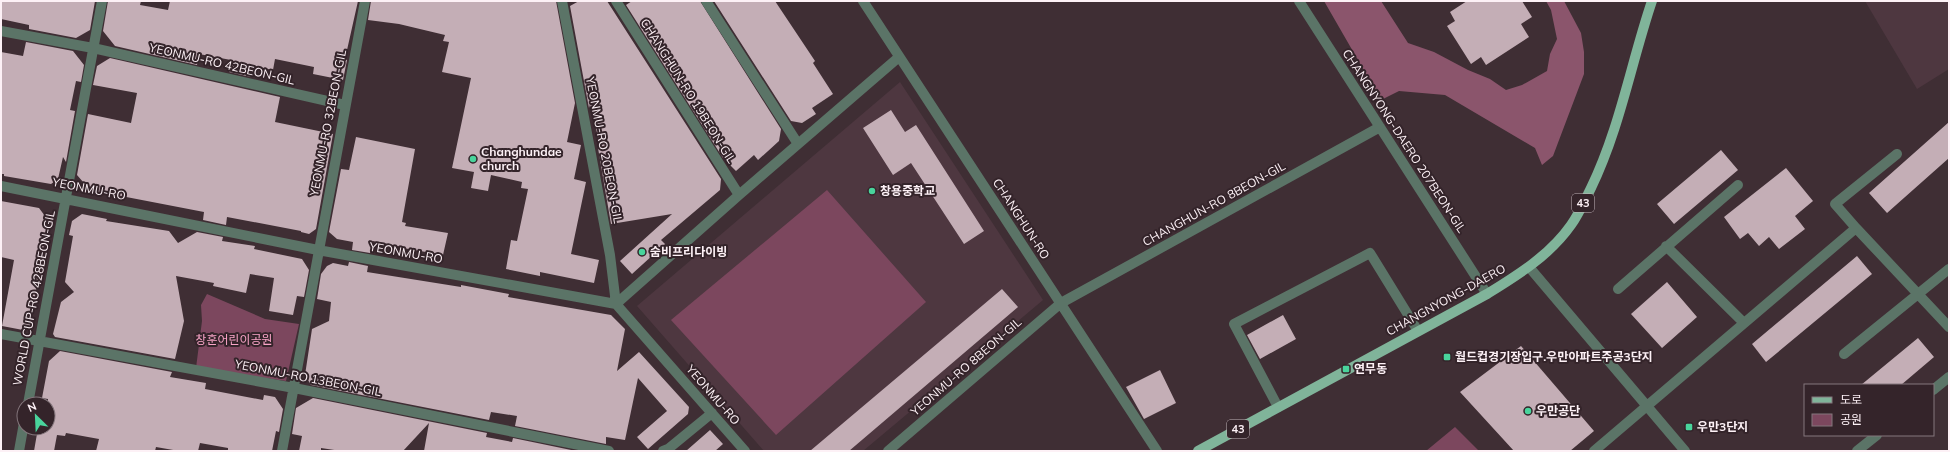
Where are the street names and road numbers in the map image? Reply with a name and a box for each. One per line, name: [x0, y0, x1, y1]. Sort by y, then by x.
street label: CHANGHUN-RO 19BEON-GIL: [638, 16, 740, 166]
street label: YEONMU-RO 42BEON-GIL: [147, 39, 297, 88]
street label: CHANGNYONG-DAERO 207BEON-GIL: [1339, 46, 1470, 236]
street label: YEONMU-RO 32BEON-GIL: [306, 48, 349, 198]
street label: YEONMU-RO 20BEON-GIL: [583, 74, 626, 225]
street label: CHANGHUN-RO 8BEON-GIL: [1140, 158, 1288, 249]
street label: YEONMU-RO: [50, 174, 127, 203]
street label: CHANGHUN-RO: [990, 175, 1053, 262]
road number: 43: [1572, 194, 1594, 212]
street label: WORLD CUP-RO 428BEON-GIL: [9, 209, 58, 387]
street label: YEONMU-RO: [367, 238, 444, 266]
street label: CHANGNYONG-DAERO: [1384, 261, 1508, 339]
street label: YEONMU-RO 8BEON-GIL: [907, 314, 1024, 419]
street label: YEONMU-RO 13BEON-GIL: [233, 356, 383, 399]
street label: YEONMU-RO: [683, 361, 743, 428]
road number: 43: [1227, 420, 1249, 438]

